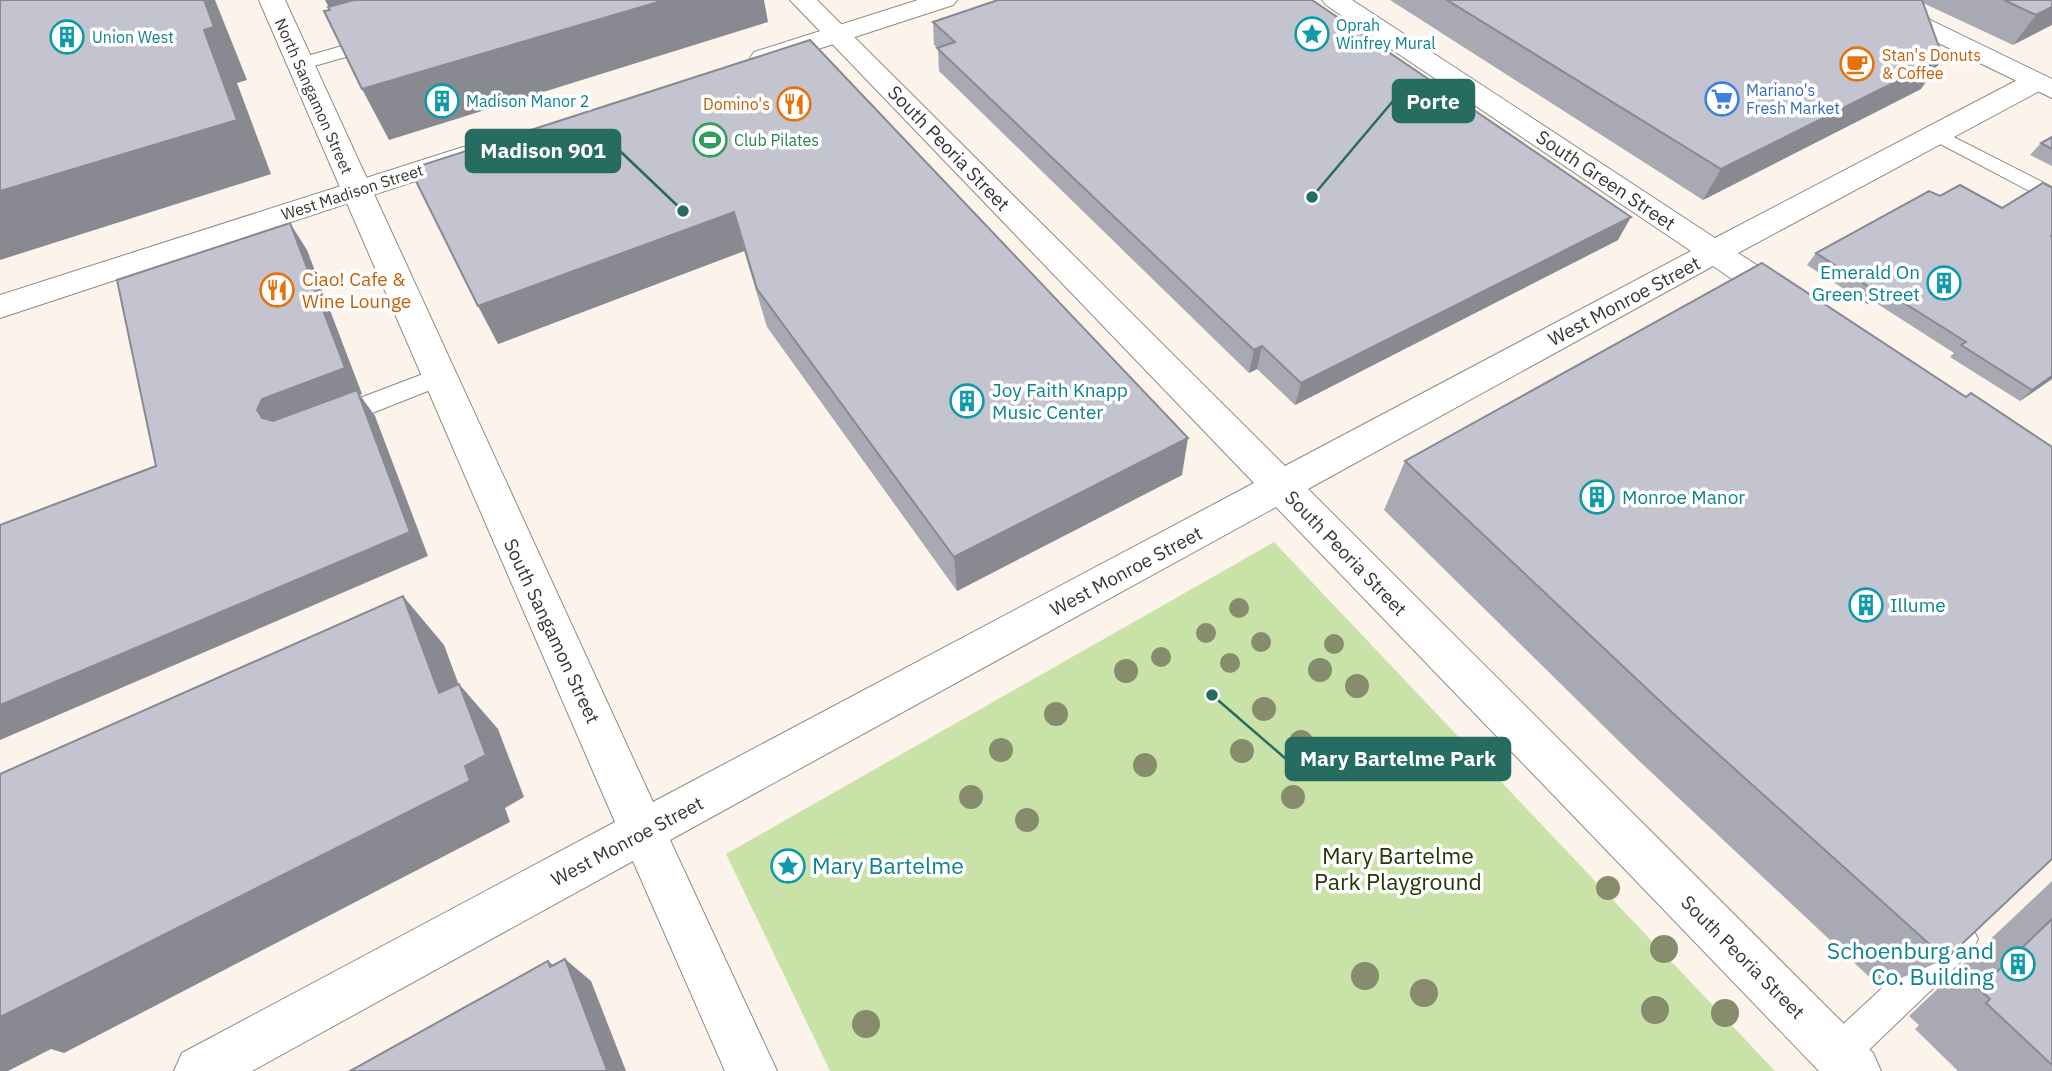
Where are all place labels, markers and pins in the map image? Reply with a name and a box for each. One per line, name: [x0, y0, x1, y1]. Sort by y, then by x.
place icon: Oprah Winfrey Mural: [1293, 15, 1331, 53]
place label: Oprah Winfrey Mural: [1336, 15, 1436, 53]
building icon: Union West: [48, 18, 86, 56]
place label: Union West: [92, 27, 174, 47]
cafe icon: Stan's Donuts & Coffee: [1838, 45, 1876, 83]
place label: Stan's Donuts & Coffee: [1882, 45, 1981, 83]
callout: Porte: [1393, 80, 1474, 122]
supermarket icon: Mariano's Fresh Market: [1703, 80, 1741, 118]
place label: Mariano's Fresh Market: [1746, 80, 1840, 118]
building icon: Madison Manor 2: [423, 82, 461, 120]
restaurant icon: Domino's: [775, 85, 813, 123]
place label: Madison Manor 2: [466, 91, 589, 111]
place label: Domino's: [703, 94, 770, 114]
sports icon: Club Pilates: [691, 121, 729, 159]
callout: Madison 901: [466, 130, 620, 172]
place label: Club Pilates: [734, 130, 819, 150]
place label: Emerald On Green Street: [1812, 260, 1920, 306]
building icon: Emerald On Green Street: [1925, 264, 1963, 302]
place label: Ciao! Cafe & Wine Lounge: [302, 267, 411, 313]
restaurant icon: Ciao! Cafe & Wine Lounge: [258, 271, 296, 309]
place label: Joy Faith Knapp Music Center: [992, 378, 1128, 424]
building icon: Joy Faith Knapp Music Center: [948, 382, 986, 420]
building icon: Monroe Manor: [1578, 478, 1616, 516]
place label: Monroe Manor: [1622, 485, 1745, 509]
building icon: Illume: [1847, 586, 1885, 624]
place label: Illume: [1890, 593, 1946, 617]
callout: Mary Bartelme Park: [1286, 738, 1510, 780]
place icon: Mary Bartelme: [769, 847, 807, 885]
place label: Mary Bartelme: [812, 850, 964, 880]
place label: Schoenburg and Co. Building: [1827, 935, 1994, 991]
building icon: Schoenburg and Co. Building: [1999, 945, 2037, 983]

